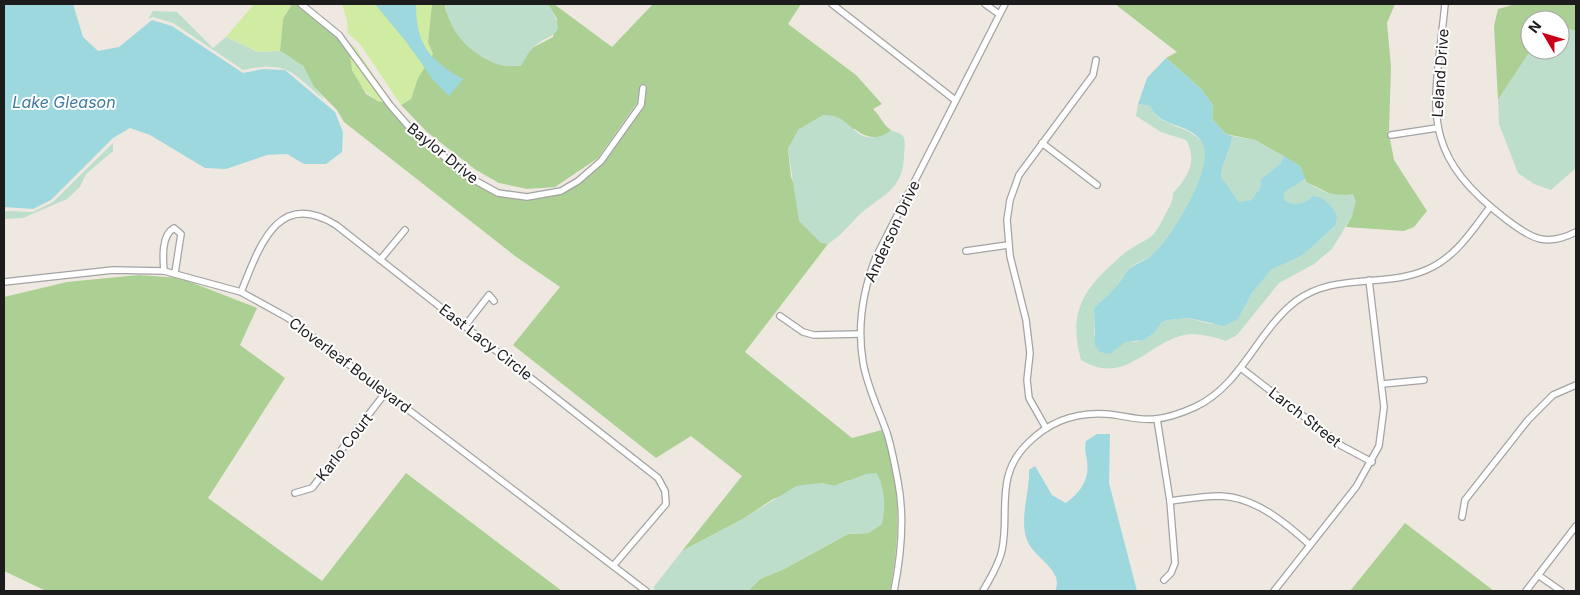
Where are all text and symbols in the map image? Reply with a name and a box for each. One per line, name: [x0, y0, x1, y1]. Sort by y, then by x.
north arrow: [1520, 10, 1570, 60]
text: N: [1524, 17, 1544, 36]
street label: Leland Drive: [1427, 28, 1453, 118]
water label: Lake Gleason: [12, 92, 116, 112]
street label: Baylor Drive: [404, 118, 482, 188]
street label: Anderson Drive: [860, 177, 924, 285]
street label: East Lacy Circle: [436, 300, 536, 384]
street label: Cloverleaf Boulevard: [285, 313, 415, 417]
street label: Larch Street: [1265, 383, 1345, 451]
street label: Karlo Court: [312, 409, 376, 485]

